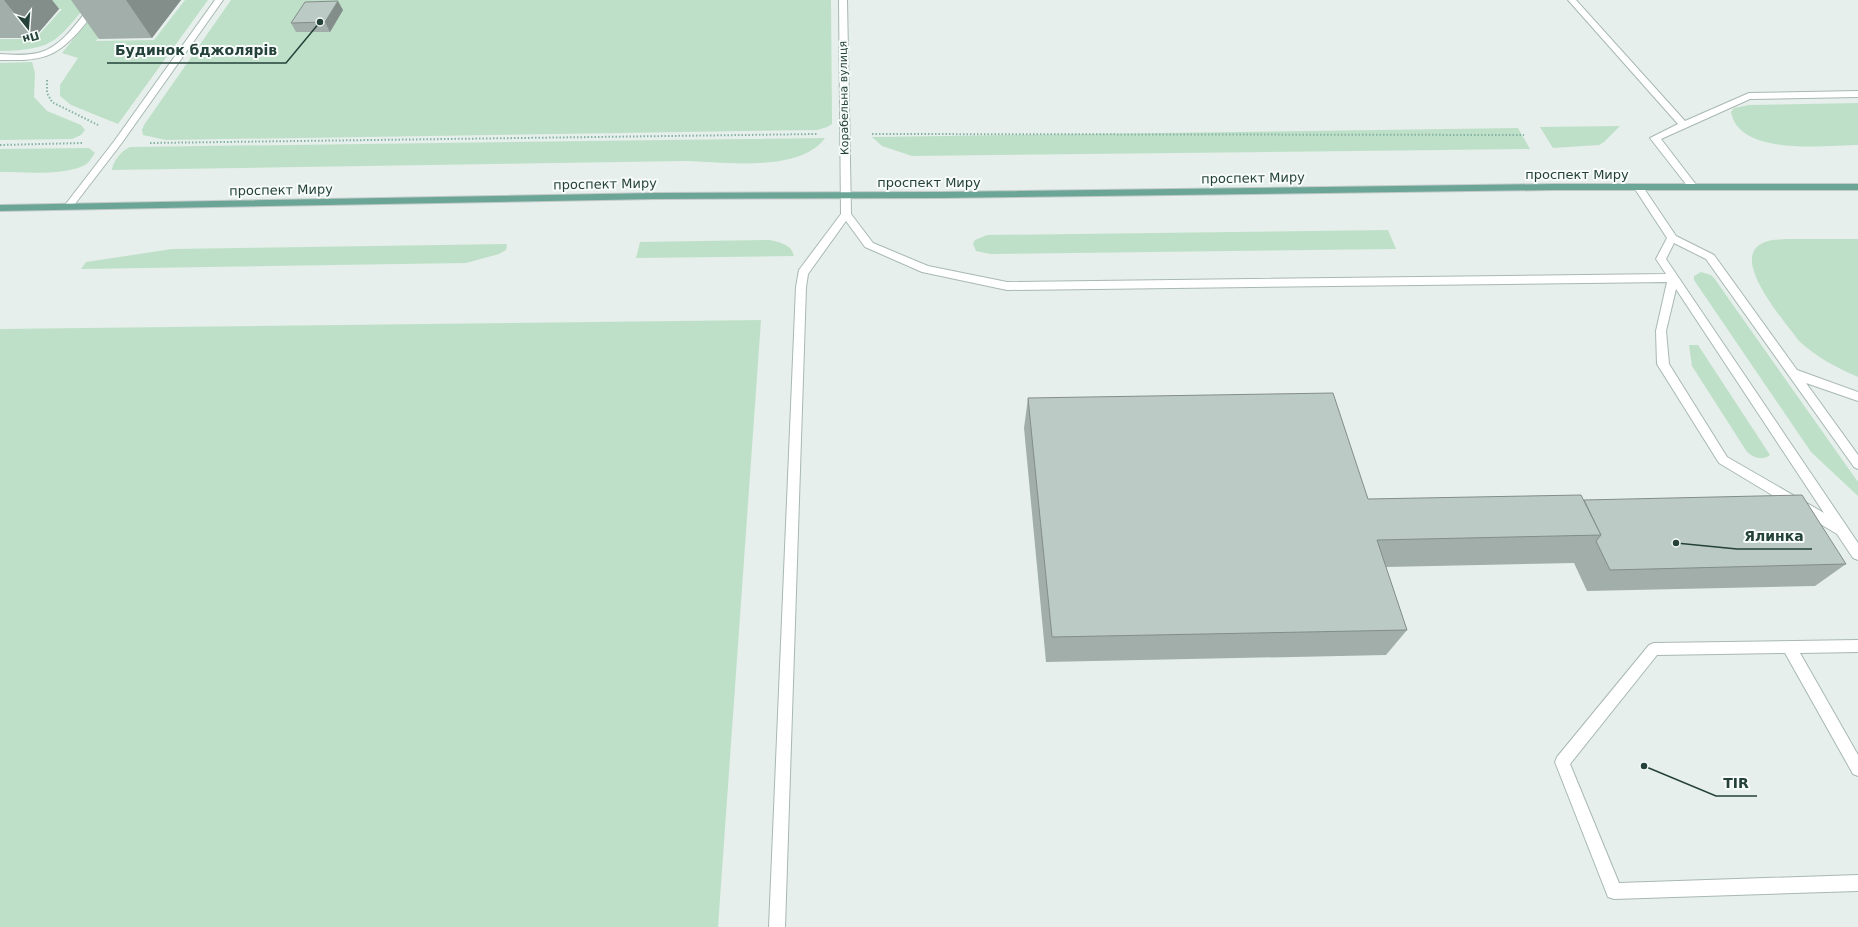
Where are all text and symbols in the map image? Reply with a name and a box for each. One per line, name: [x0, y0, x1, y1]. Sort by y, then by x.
north arrow: [8, 8, 48, 48]
text: Пн: [21, 28, 41, 46]
callout: Будинок бджолярів: [107, 37, 286, 63]
street label: Корабельна вулиця: [837, 41, 851, 155]
text: Будинок бджолярів: [115, 42, 277, 58]
street label: проспект Миру: [1525, 167, 1629, 182]
street label: проспект Миру: [1201, 170, 1305, 186]
street label: проспект Миру: [877, 175, 981, 190]
street label: проспект Миру: [553, 176, 657, 192]
street label: проспект Миру: [229, 182, 333, 198]
callout: Ялинка: [1737, 523, 1812, 549]
text: Ялинка: [1744, 528, 1804, 544]
callout: TIR: [1716, 770, 1757, 796]
text: TIR: [1723, 775, 1749, 791]

